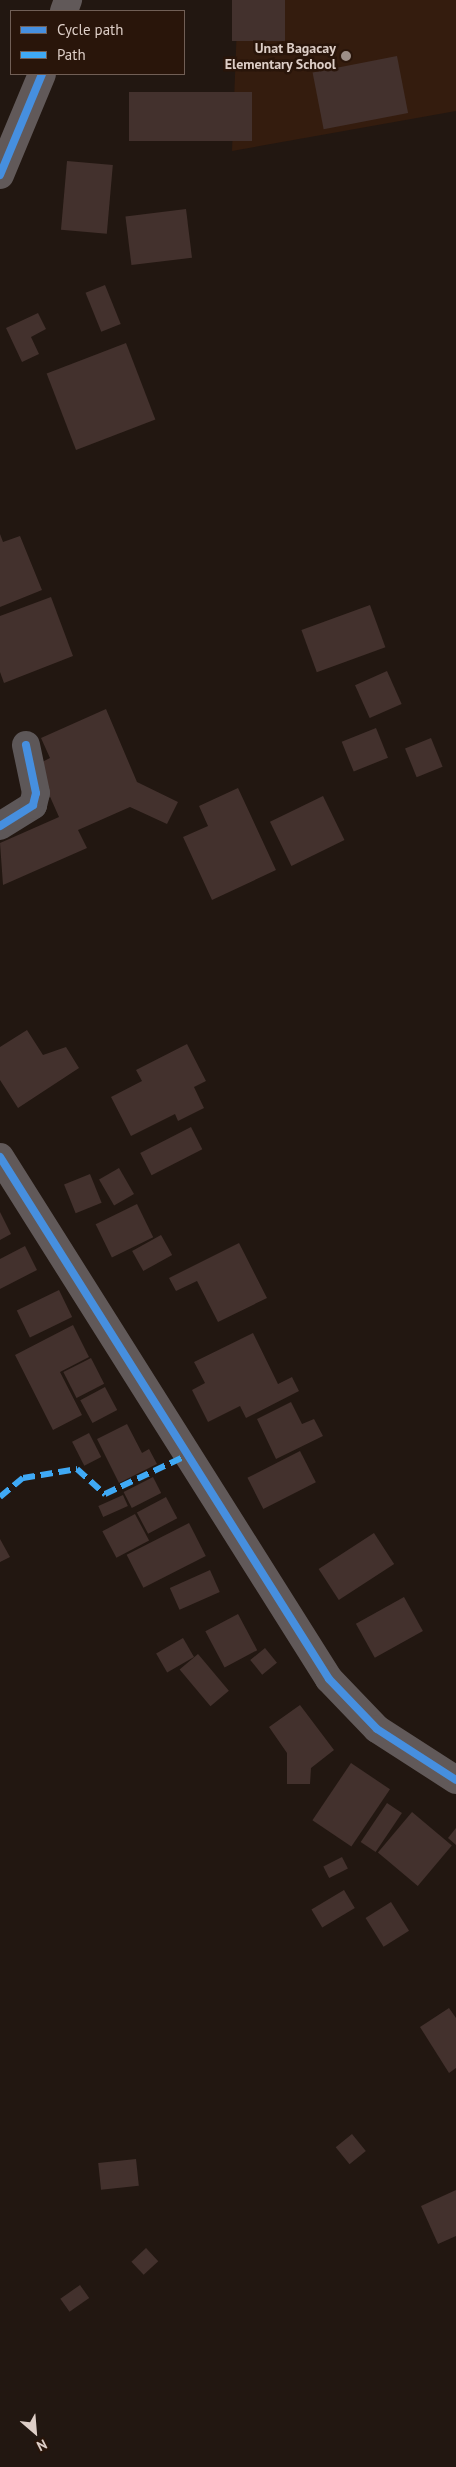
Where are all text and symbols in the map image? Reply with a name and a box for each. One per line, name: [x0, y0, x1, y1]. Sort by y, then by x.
legend: [10, 10, 185, 75]
text: Cycle path: [57, 20, 123, 39]
place label: Unat Bagacay Elementary School: [224, 40, 336, 72]
text: Path: [57, 45, 86, 64]
marker: Unat Bagacay Elementary School: [340, 50, 352, 62]
north arrow: [10, 2407, 60, 2457]
text: N: [34, 2435, 50, 2455]

